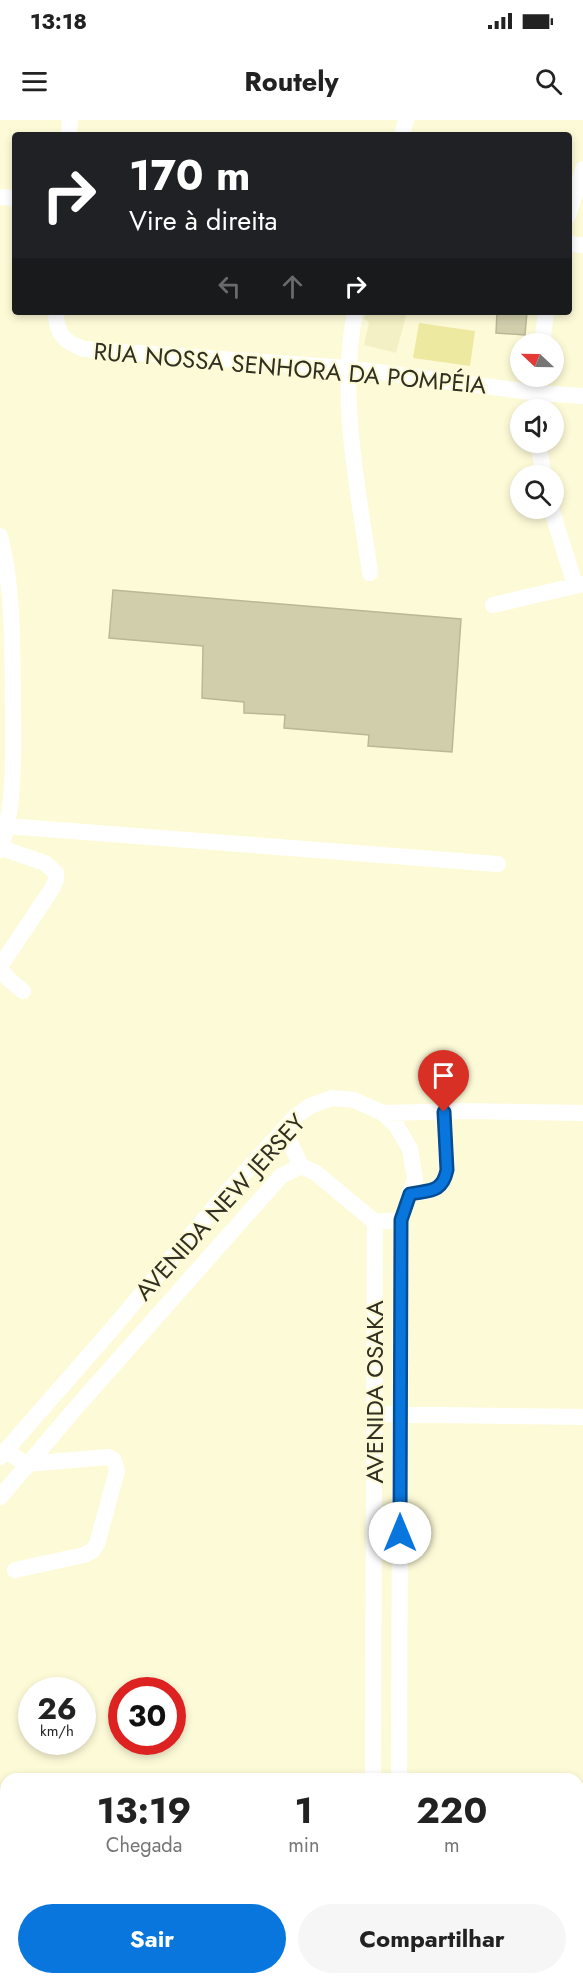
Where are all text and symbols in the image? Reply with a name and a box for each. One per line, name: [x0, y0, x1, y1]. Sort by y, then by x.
text: 13:18: [30, 5, 87, 37]
text: Routely: [244, 62, 339, 101]
icon: menu: [18, 65, 51, 98]
icon: search: [532, 65, 565, 98]
text: 170 m: [129, 145, 251, 206]
icon: right: [30, 156, 108, 234]
text: Vire à direita: [129, 201, 278, 240]
icon: left: [213, 270, 246, 303]
icon: ahead: [276, 270, 309, 303]
icon: right: [339, 270, 372, 303]
street label: RUA NOSSA SENHORA DA POMPÉIA: [92, 333, 488, 403]
north arrow: [510, 333, 564, 387]
map controls: [510, 333, 564, 519]
button: sound: [510, 399, 564, 453]
button: search: [510, 465, 564, 519]
pin: [418, 1050, 469, 1112]
icon: arrive: [427, 1059, 460, 1092]
street label: AVENIDA NEW JERSEY: [127, 1106, 314, 1308]
street label: AVENIDA OSAKA: [357, 1300, 392, 1483]
position arrow: [368, 1501, 432, 1565]
speed limit sign: 30: [108, 1677, 186, 1755]
text: 26: [37, 1687, 77, 1730]
text: km/h: [40, 1720, 74, 1742]
text: 13:19: [97, 1784, 191, 1836]
text: 1: [295, 1784, 313, 1836]
text: 220: [416, 1784, 487, 1836]
text: Chegada: [106, 1831, 182, 1860]
text: min: [288, 1831, 319, 1860]
text: m: [444, 1831, 460, 1860]
button: Sair: [18, 1904, 286, 1973]
button: Compartilhar: [298, 1904, 566, 1973]

